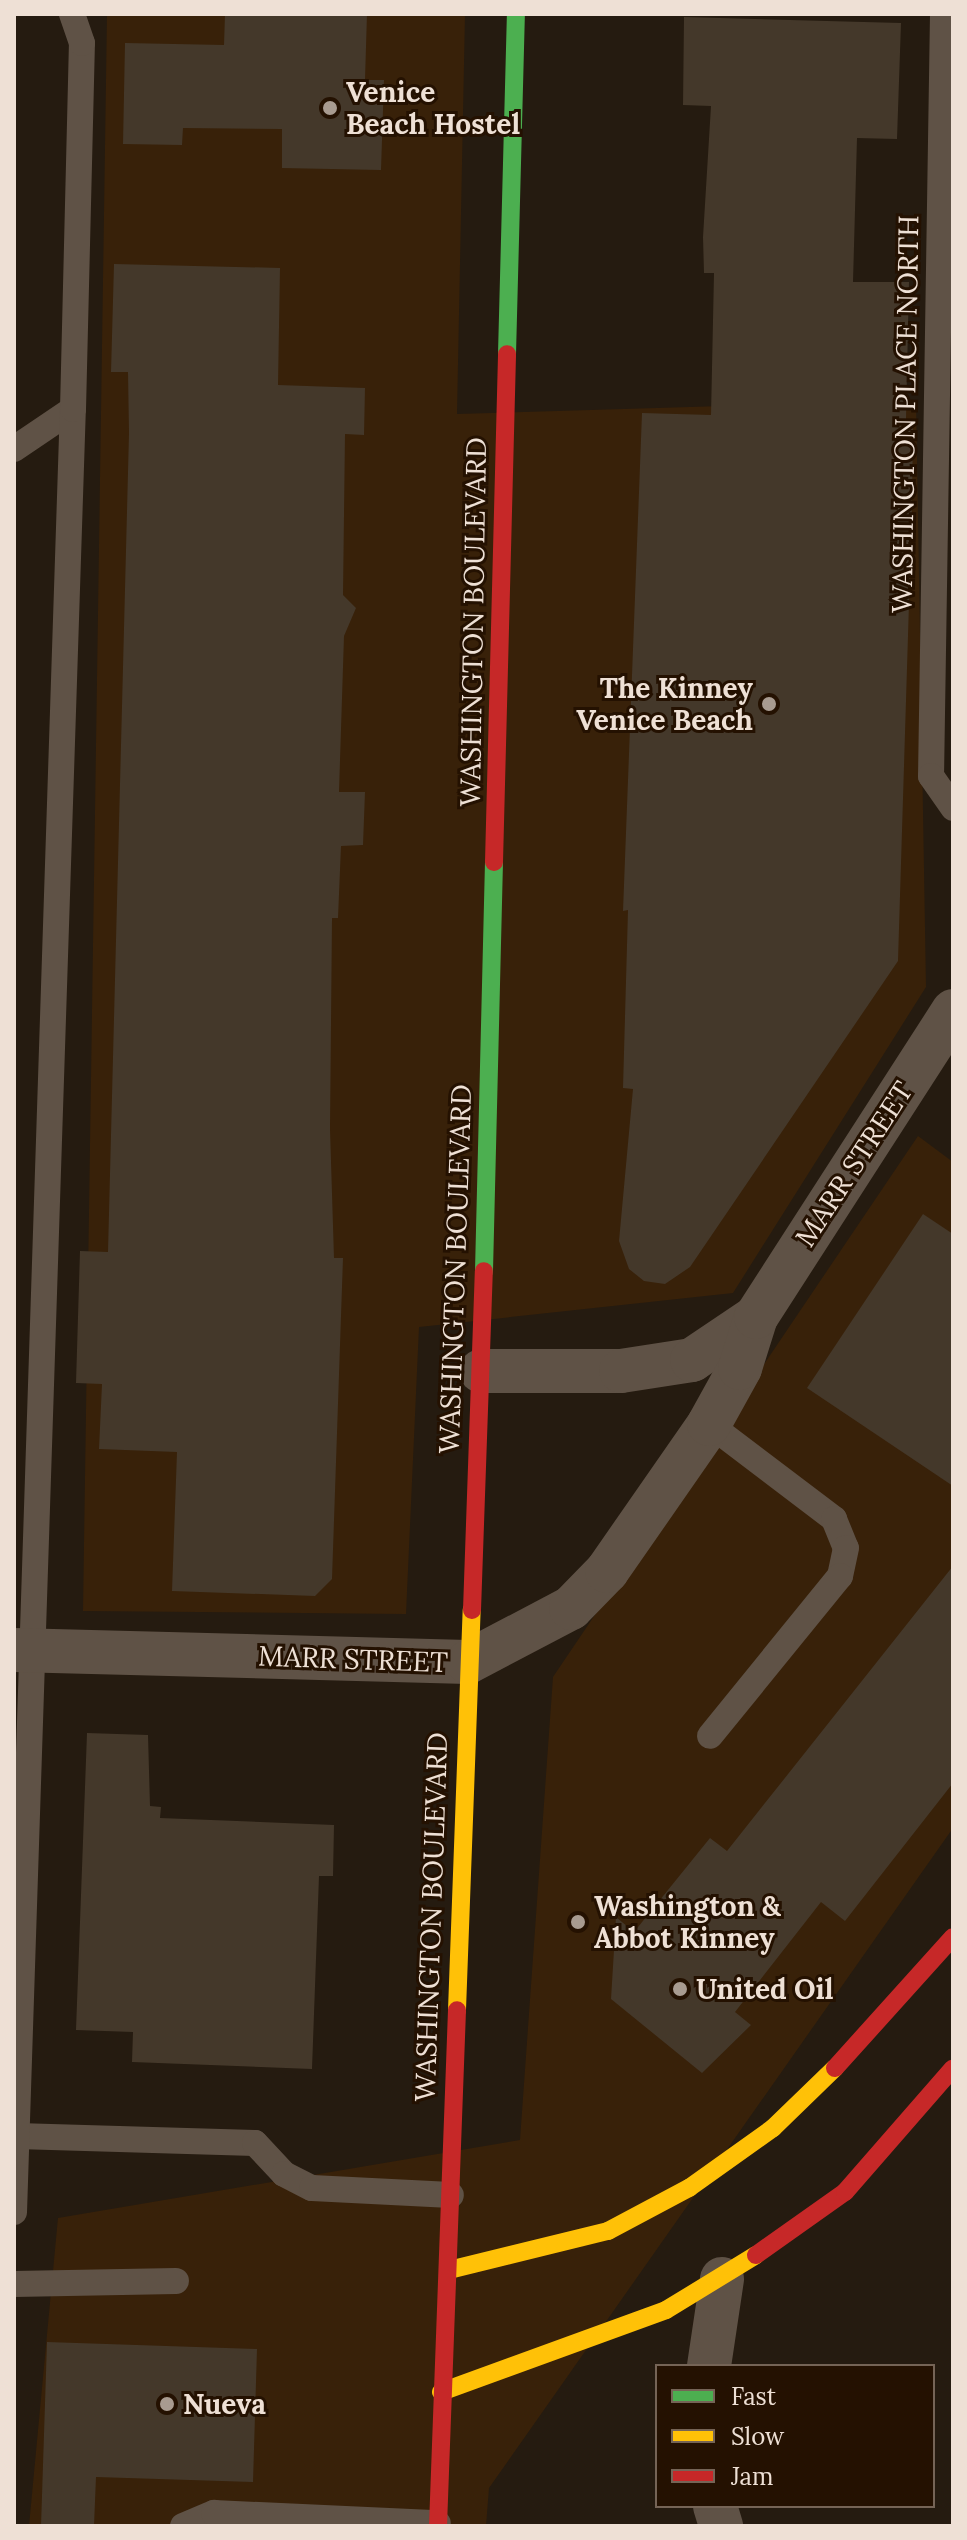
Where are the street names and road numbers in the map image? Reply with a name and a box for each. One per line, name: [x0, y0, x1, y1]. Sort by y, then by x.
street label: WASHINGTON PLACE NORTH: [885, 215, 925, 613]
street label: WASHINGTON BOULEVARD: [453, 437, 493, 807]
street label: MARR STREET: [788, 1075, 920, 1253]
street label: WASHINGTON BOULEVARD: [432, 1084, 478, 1454]
street label: MARR STREET: [258, 1639, 448, 1679]
street label: WASHINGTON BOULEVARD: [408, 1732, 454, 2102]

